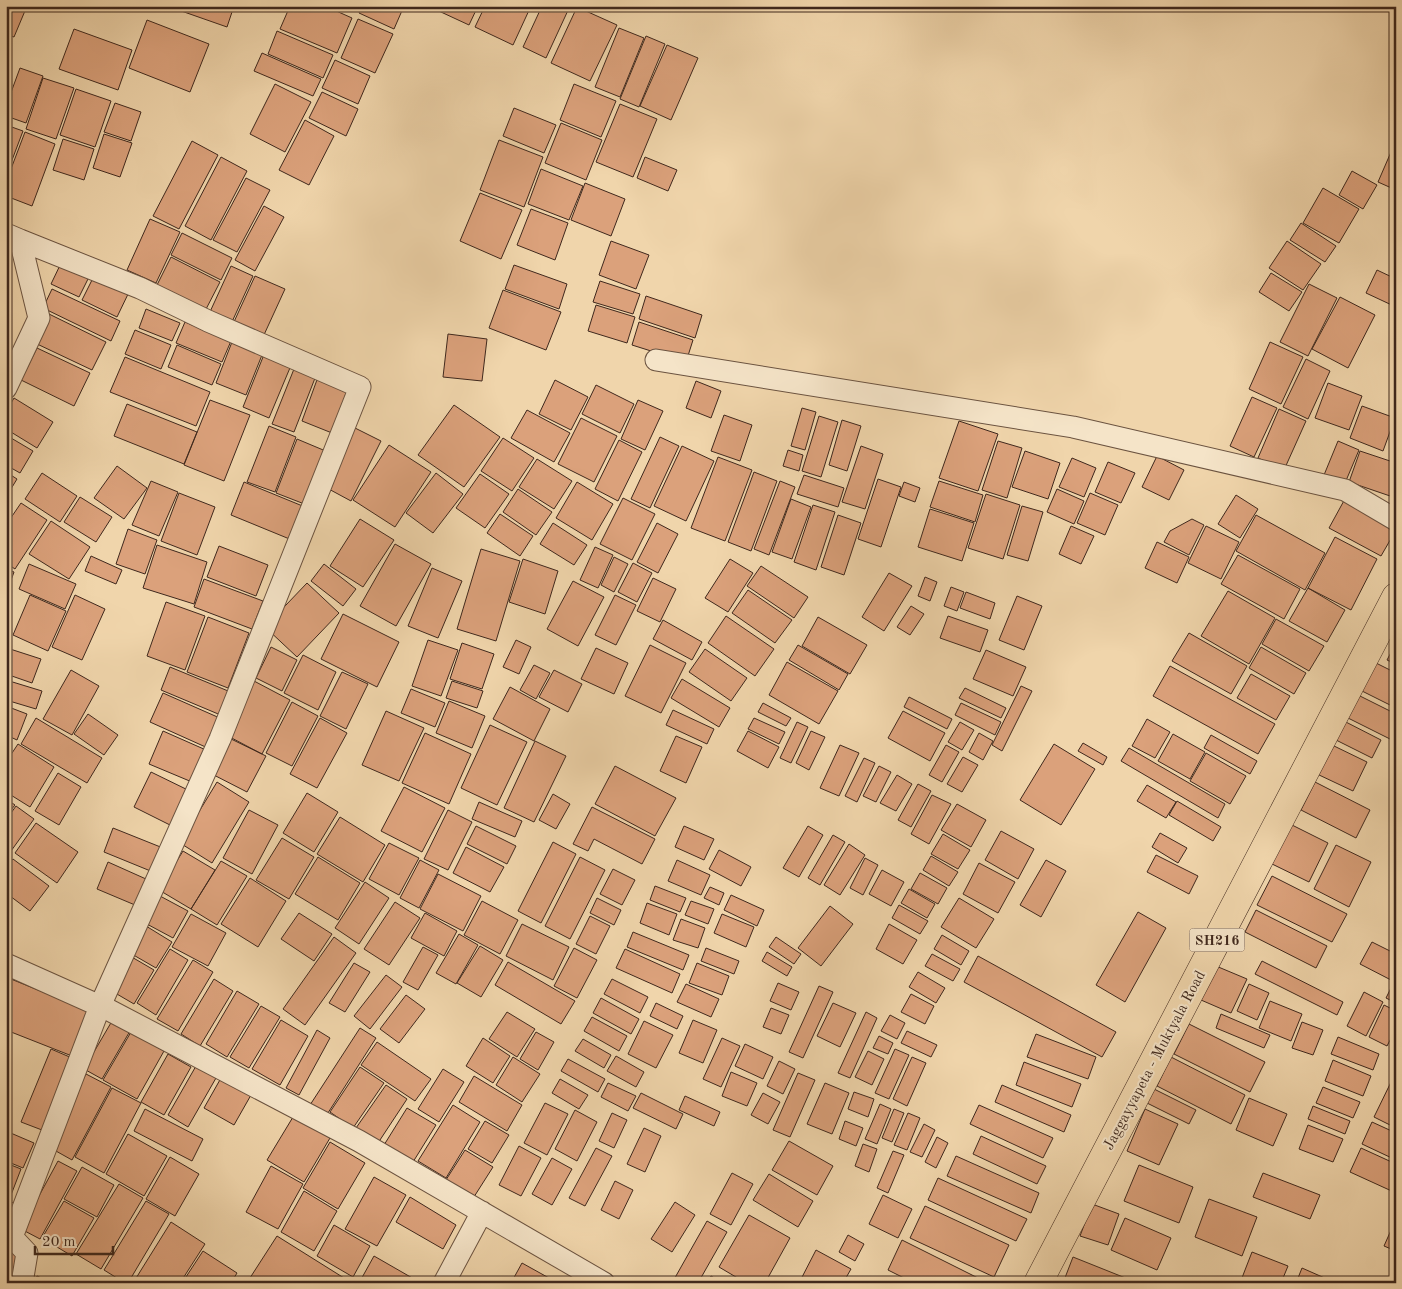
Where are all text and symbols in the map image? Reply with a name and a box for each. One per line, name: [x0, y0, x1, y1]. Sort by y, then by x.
road number: SH216: [1190, 928, 1244, 952]
street label: Jaggayyapeta - Muktyala Road: [1102, 968, 1209, 1153]
scale bar: [35, 1224, 112, 1256]
text: 20 m: [42, 1235, 76, 1250]

